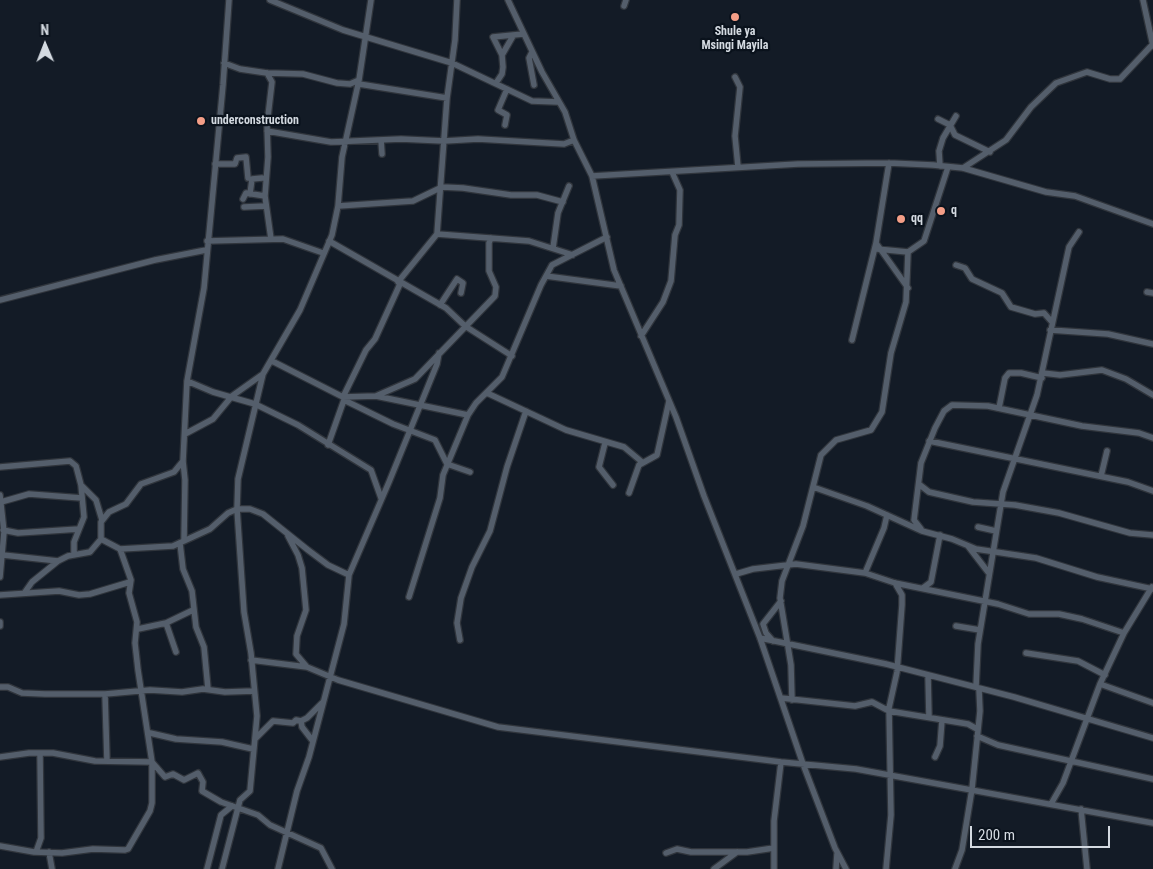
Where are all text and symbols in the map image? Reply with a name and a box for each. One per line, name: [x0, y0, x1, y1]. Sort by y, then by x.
marker: Shule ya Msingi Mayila: [729, 11, 741, 23]
north arrow: [20, 20, 70, 70]
text: N: [40, 22, 49, 38]
place label: Shule ya Msingi Mayila: [701, 25, 769, 53]
place label: underconstruction: [211, 114, 299, 128]
marker: underconstruction: [195, 115, 207, 127]
place label: q: [951, 204, 957, 218]
marker: q: [935, 205, 947, 217]
place label: qq: [911, 212, 923, 226]
marker: qq: [895, 213, 907, 225]
scale bar: [973, 816, 1113, 848]
text: 200 m: [978, 826, 1015, 844]

